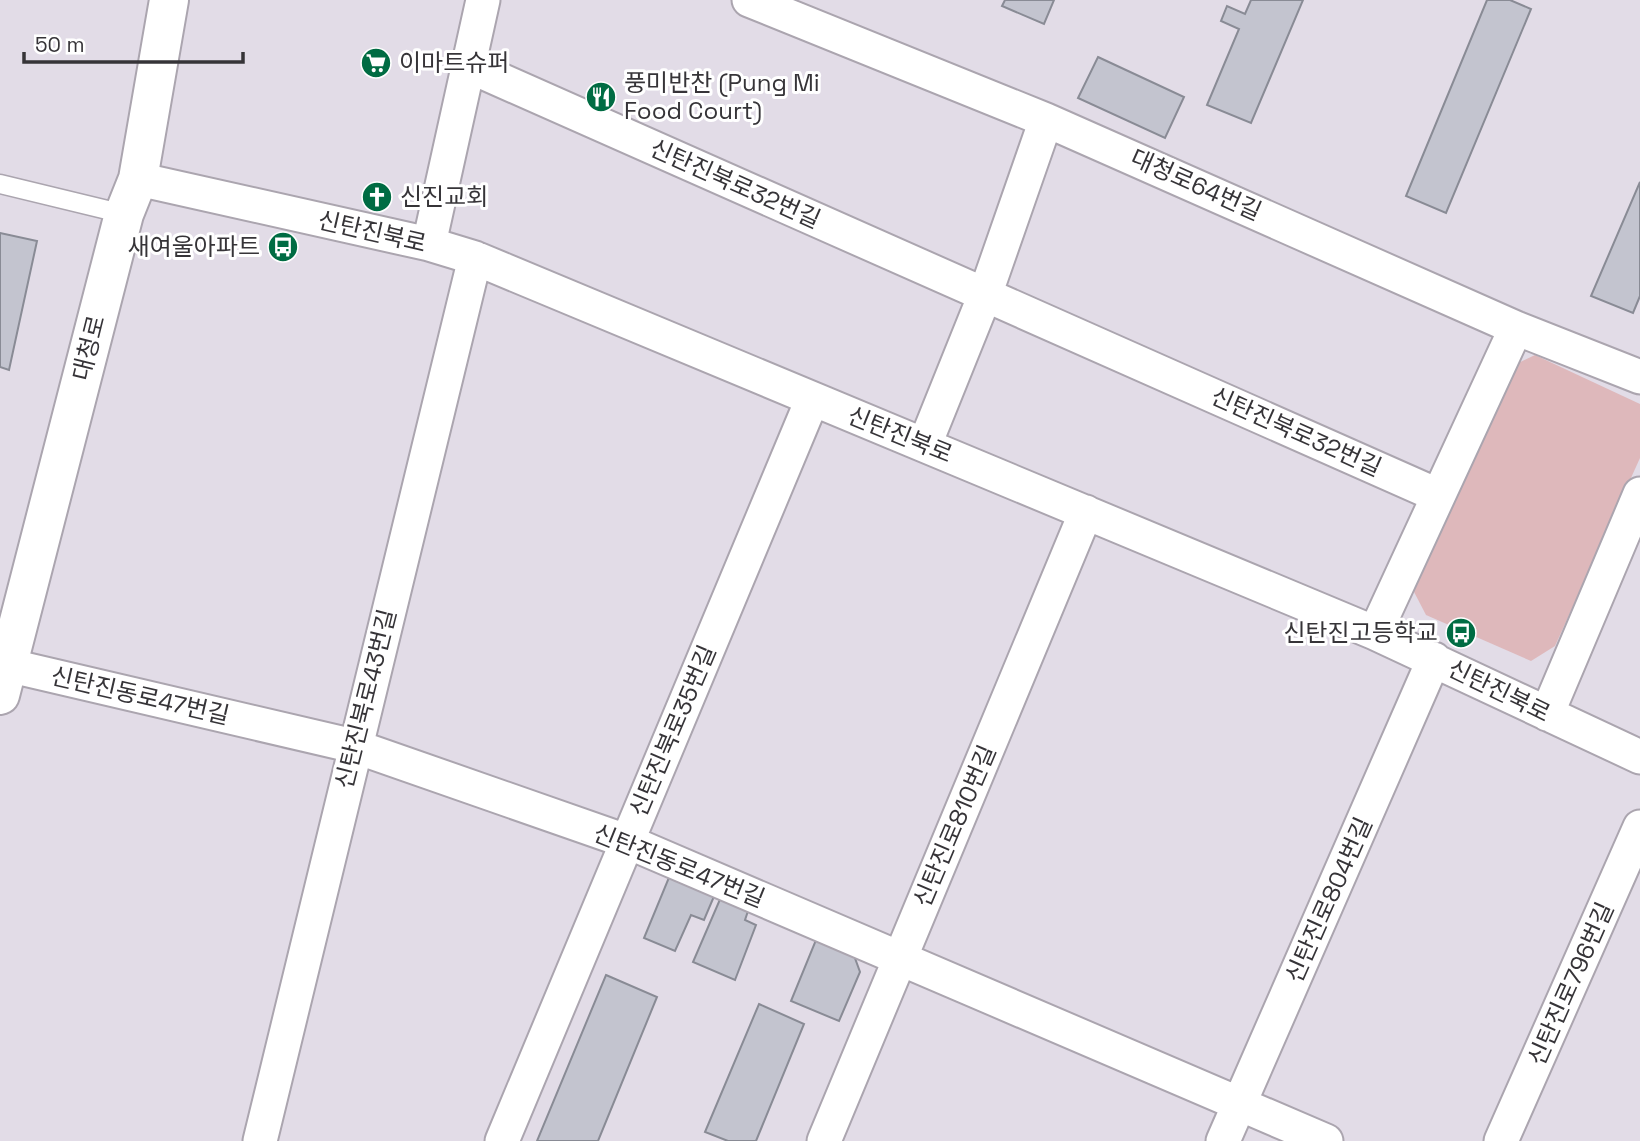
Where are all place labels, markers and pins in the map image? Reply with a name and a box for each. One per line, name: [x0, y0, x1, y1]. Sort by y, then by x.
supermarket icon: 이마트슈퍼: [359, 46, 393, 80]
place label: 이마트슈퍼: [399, 47, 509, 78]
place label: 풍미반찬 (Pung Mi Food Court): [624, 67, 820, 126]
restaurant icon: 풍미반찬 (Pung Mi Food Court): [584, 80, 618, 114]
church icon: 신진교회: [360, 180, 394, 214]
place label: 신진교회: [400, 181, 488, 212]
bus stop icon: 새여울아파트: [266, 230, 300, 264]
place label: 새여울아파트: [128, 231, 260, 262]
bus stop icon: 신탄진고등학교: [1444, 616, 1478, 650]
place label: 신탄진고등학교: [1283, 617, 1438, 648]

